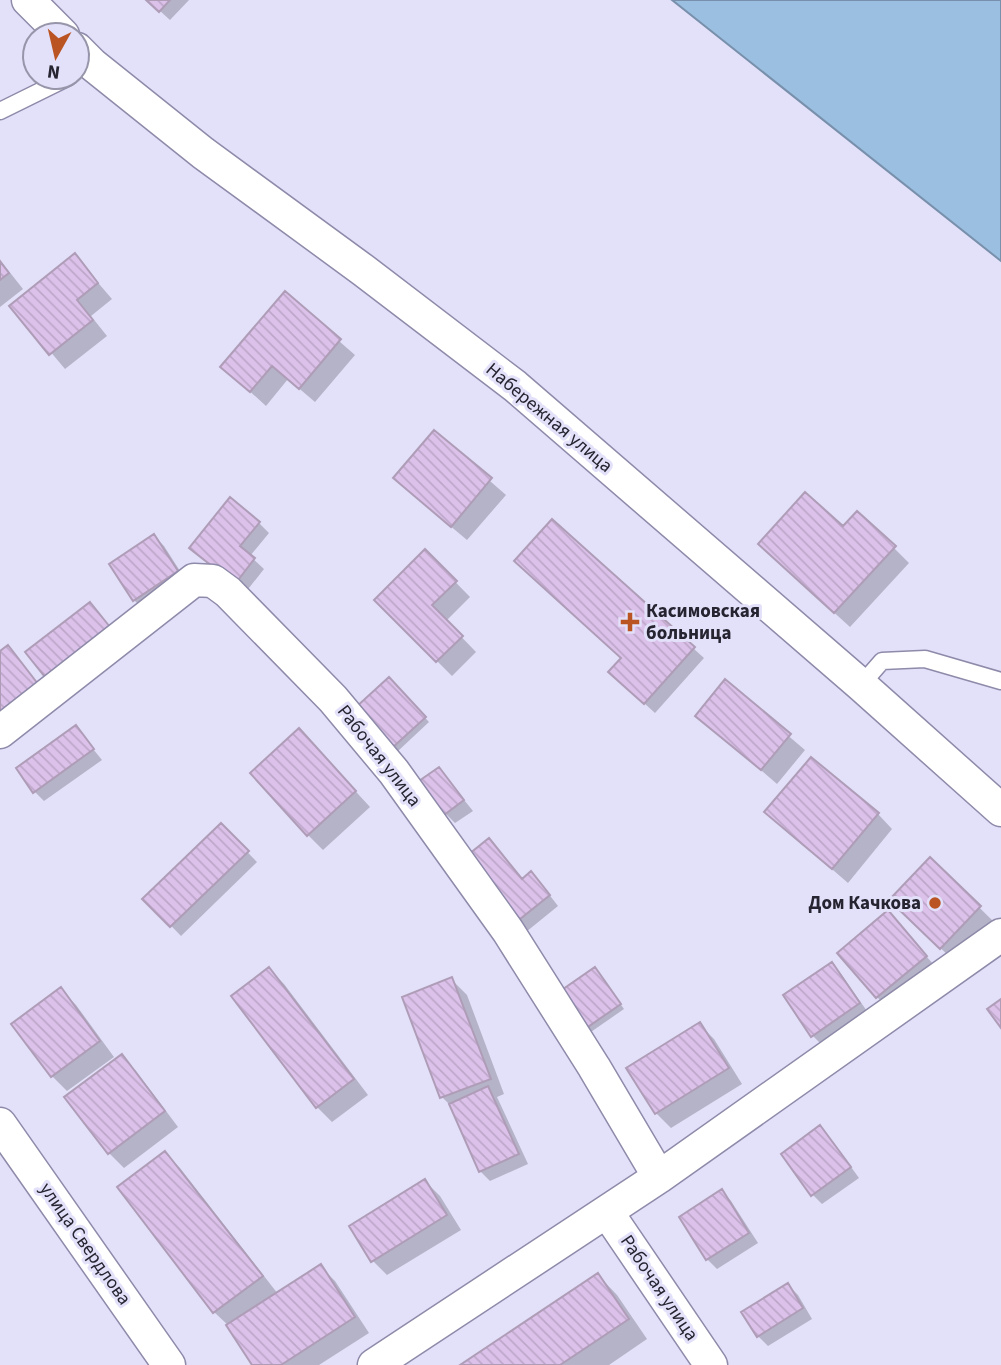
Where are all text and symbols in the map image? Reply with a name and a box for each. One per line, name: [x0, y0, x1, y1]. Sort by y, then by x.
north arrow: [21, 21, 91, 91]
text: N: [46, 57, 62, 86]
street label: Набережная улица: [480, 357, 618, 479]
place label: Касимовская больница: [646, 598, 760, 647]
marker: Касимовская больница: [620, 612, 640, 632]
street label: Рабочая улица: [331, 699, 427, 813]
place label: Дом Качкова: [808, 890, 921, 917]
marker: Дом Качкова: [927, 895, 943, 911]
street label: улица Свердлова: [33, 1177, 137, 1311]
street label: Рабочая улица: [613, 1230, 705, 1346]

